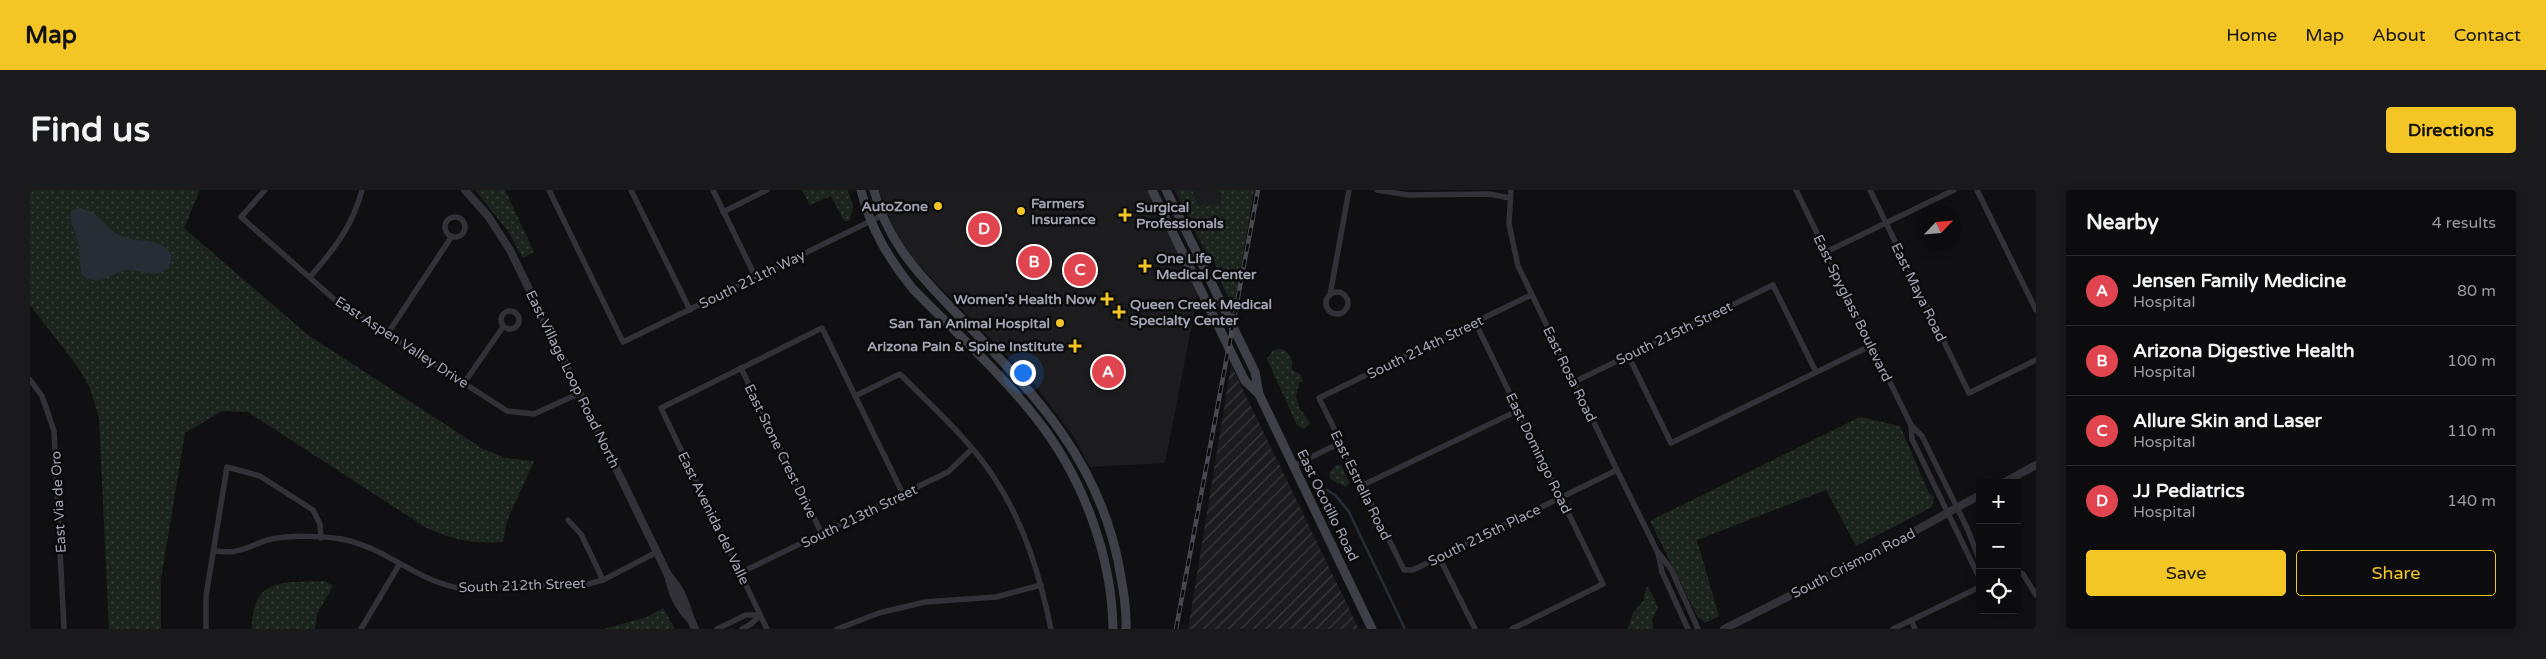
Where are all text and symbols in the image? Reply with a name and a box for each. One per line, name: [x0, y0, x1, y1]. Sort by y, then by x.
text: Map: [25, 21, 77, 50]
text: Home: [2226, 24, 2277, 46]
text: Map: [2305, 24, 2344, 46]
text: About: [2372, 24, 2426, 46]
text: Contact: [2454, 24, 2521, 46]
button: Directions: [2386, 107, 2516, 153]
text: Find us: [30, 109, 150, 151]
place label: Farmers Insurance: [1031, 195, 1096, 228]
place label: AutoZone: [862, 198, 928, 215]
place label: Surgical Professionals: [1136, 199, 1224, 232]
marker: AutoZone: [932, 200, 944, 212]
marker: Farmers Insurance: [1015, 205, 1027, 217]
north arrow: [1916, 205, 1961, 250]
marker: Surgical Professionals: [1118, 208, 1132, 222]
pin: D: [968, 210, 1000, 248]
text: Nearby: [2086, 210, 2159, 235]
text: 4 results: [2432, 213, 2496, 233]
street label: East Spyglass Boulevard: [1810, 232, 1896, 385]
street label: East Maya Road: [1887, 240, 1950, 344]
pin: B: [1018, 243, 1050, 281]
street label: South 211th Way: [696, 246, 808, 312]
place label: One Life Medical Center: [1156, 250, 1257, 283]
pin: C: [1064, 251, 1096, 289]
marker: One Life Medical Center: [1138, 259, 1152, 273]
text: Jensen Family Medicine: [2133, 270, 2346, 292]
text: A: [2096, 281, 2108, 301]
text: 80 m: [2457, 281, 2496, 301]
street label: East Village Loop Road North: [522, 287, 623, 471]
place label: Women's Health Now: [953, 291, 1096, 308]
marker: Women's Health Now: [1100, 292, 1114, 306]
text: Hospital: [2133, 292, 2195, 312]
street label: East Aspen Valley Drive: [332, 293, 472, 392]
place label: Queen Creek Medical Specialty Center: [1130, 296, 1272, 329]
street label: South 215th Street: [1613, 298, 1736, 369]
marker: Queen Creek Medical Specialty Center: [1112, 305, 1126, 319]
street label: South 214th Street: [1364, 312, 1487, 383]
place label: San Tan Animal Hospital: [889, 315, 1050, 332]
marker: San Tan Animal Hospital: [1054, 317, 1066, 329]
street label: East Rosa Road: [1539, 324, 1600, 425]
place label: Arizona Pain & Spine Institute: [867, 338, 1064, 355]
marker: Arizona Pain & Spine Institute: [1068, 339, 1082, 353]
text: Arizona Digestive Health: [2133, 340, 2355, 362]
text: B: [2096, 351, 2108, 371]
text: 100 m: [2447, 351, 2496, 371]
pin: A: [1092, 353, 1124, 391]
your location: [1010, 360, 1036, 386]
text: Hospital: [2133, 362, 2195, 382]
street label: East Stone Crest Drive: [741, 381, 821, 521]
street label: East Domingo Road: [1502, 390, 1575, 516]
text: Allure Skin and Laser: [2133, 410, 2322, 432]
text: C: [2096, 421, 2108, 441]
text: 110 m: [2447, 421, 2496, 441]
street label: East Estrella Road: [1327, 428, 1394, 543]
text: Hospital: [2133, 432, 2195, 452]
street label: East Ocotillo Road: [1293, 446, 1362, 564]
street label: East Avenida del Valle: [674, 449, 753, 587]
street label: East Via de Oro: [47, 450, 70, 553]
map controls: [1976, 479, 2021, 614]
button: +: [1976, 479, 2021, 524]
text: JJ Pediatrics: [2133, 480, 2245, 502]
street label: South 213th Street: [798, 481, 921, 552]
text: D: [2096, 491, 2108, 511]
text: 140 m: [2447, 491, 2496, 511]
street label: South 215th Place: [1425, 501, 1543, 570]
text: Hospital: [2133, 502, 2195, 522]
button: −: [1976, 524, 2021, 569]
street label: South Crismon Road: [1788, 525, 1918, 602]
button: Save: [2086, 550, 2286, 596]
button: Share: [2296, 550, 2496, 596]
button: locate: [1976, 569, 2021, 614]
street label: South 212th Street: [458, 575, 586, 596]

